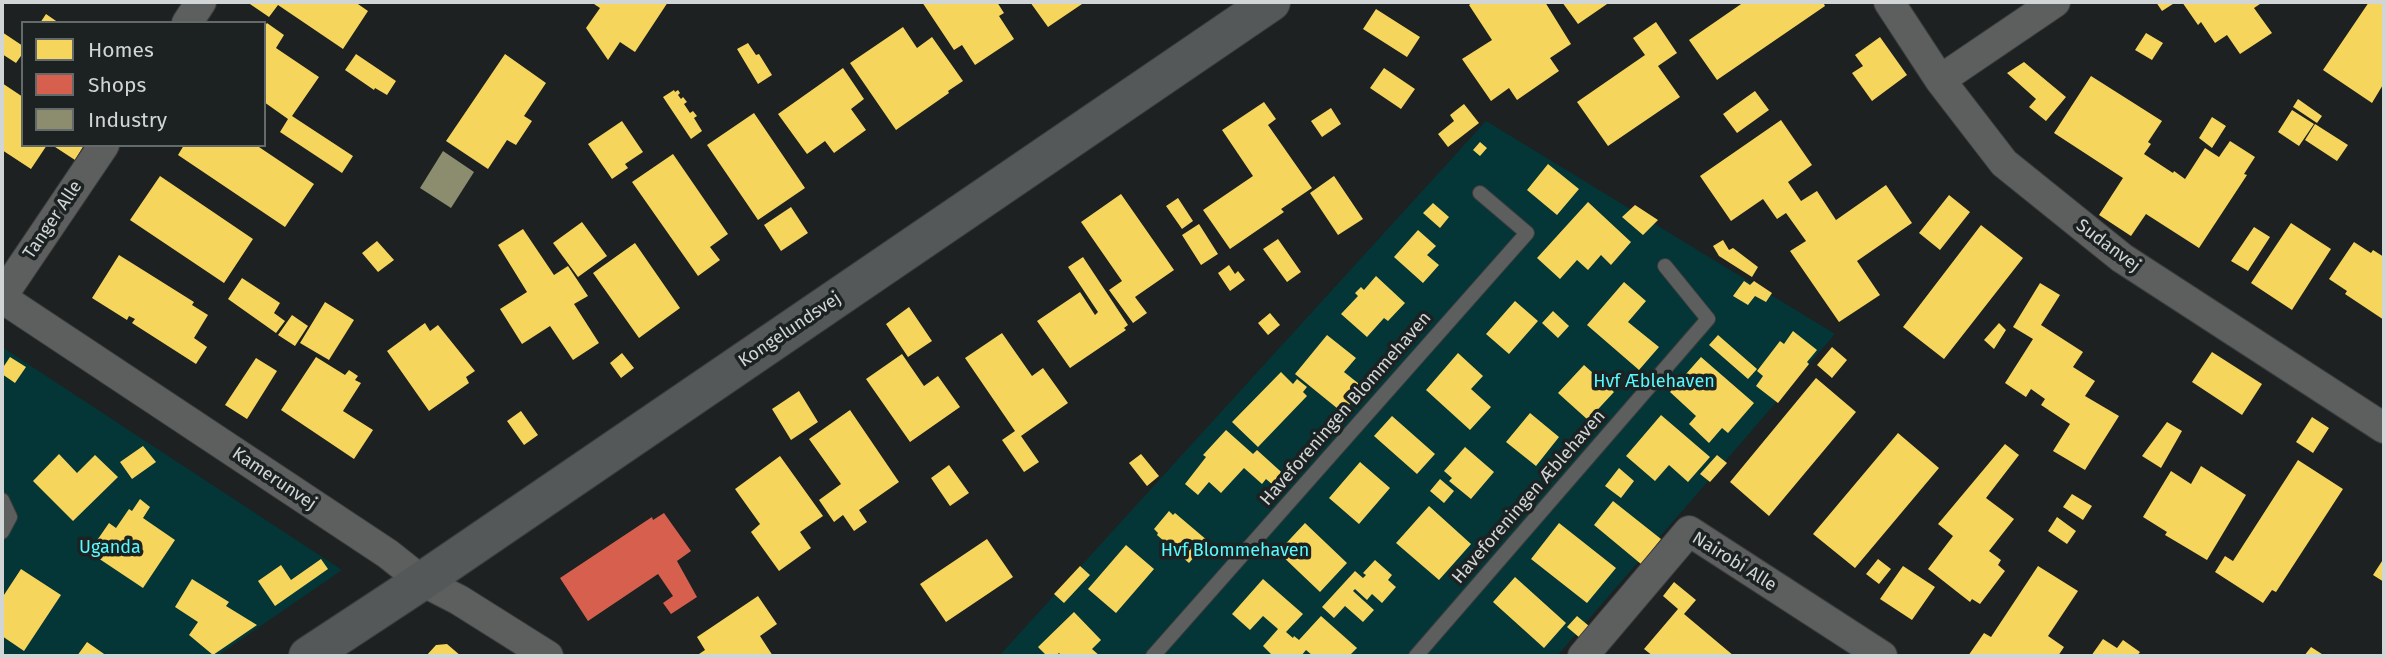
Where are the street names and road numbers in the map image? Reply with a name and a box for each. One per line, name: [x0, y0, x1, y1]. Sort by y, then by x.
street label: Tanger Alle: [19, 177, 87, 263]
street label: Sudanvej: [2072, 215, 2144, 277]
street label: Kongelundsvej: [735, 288, 845, 372]
street label: Haveforeningen Blommehaven: [1256, 308, 1436, 510]
street label: Haveforeningen Æblehaven: [1448, 406, 1610, 588]
street label: Kamerunvej: [228, 443, 320, 515]
street label: Nairobi Alle: [1688, 528, 1780, 596]

